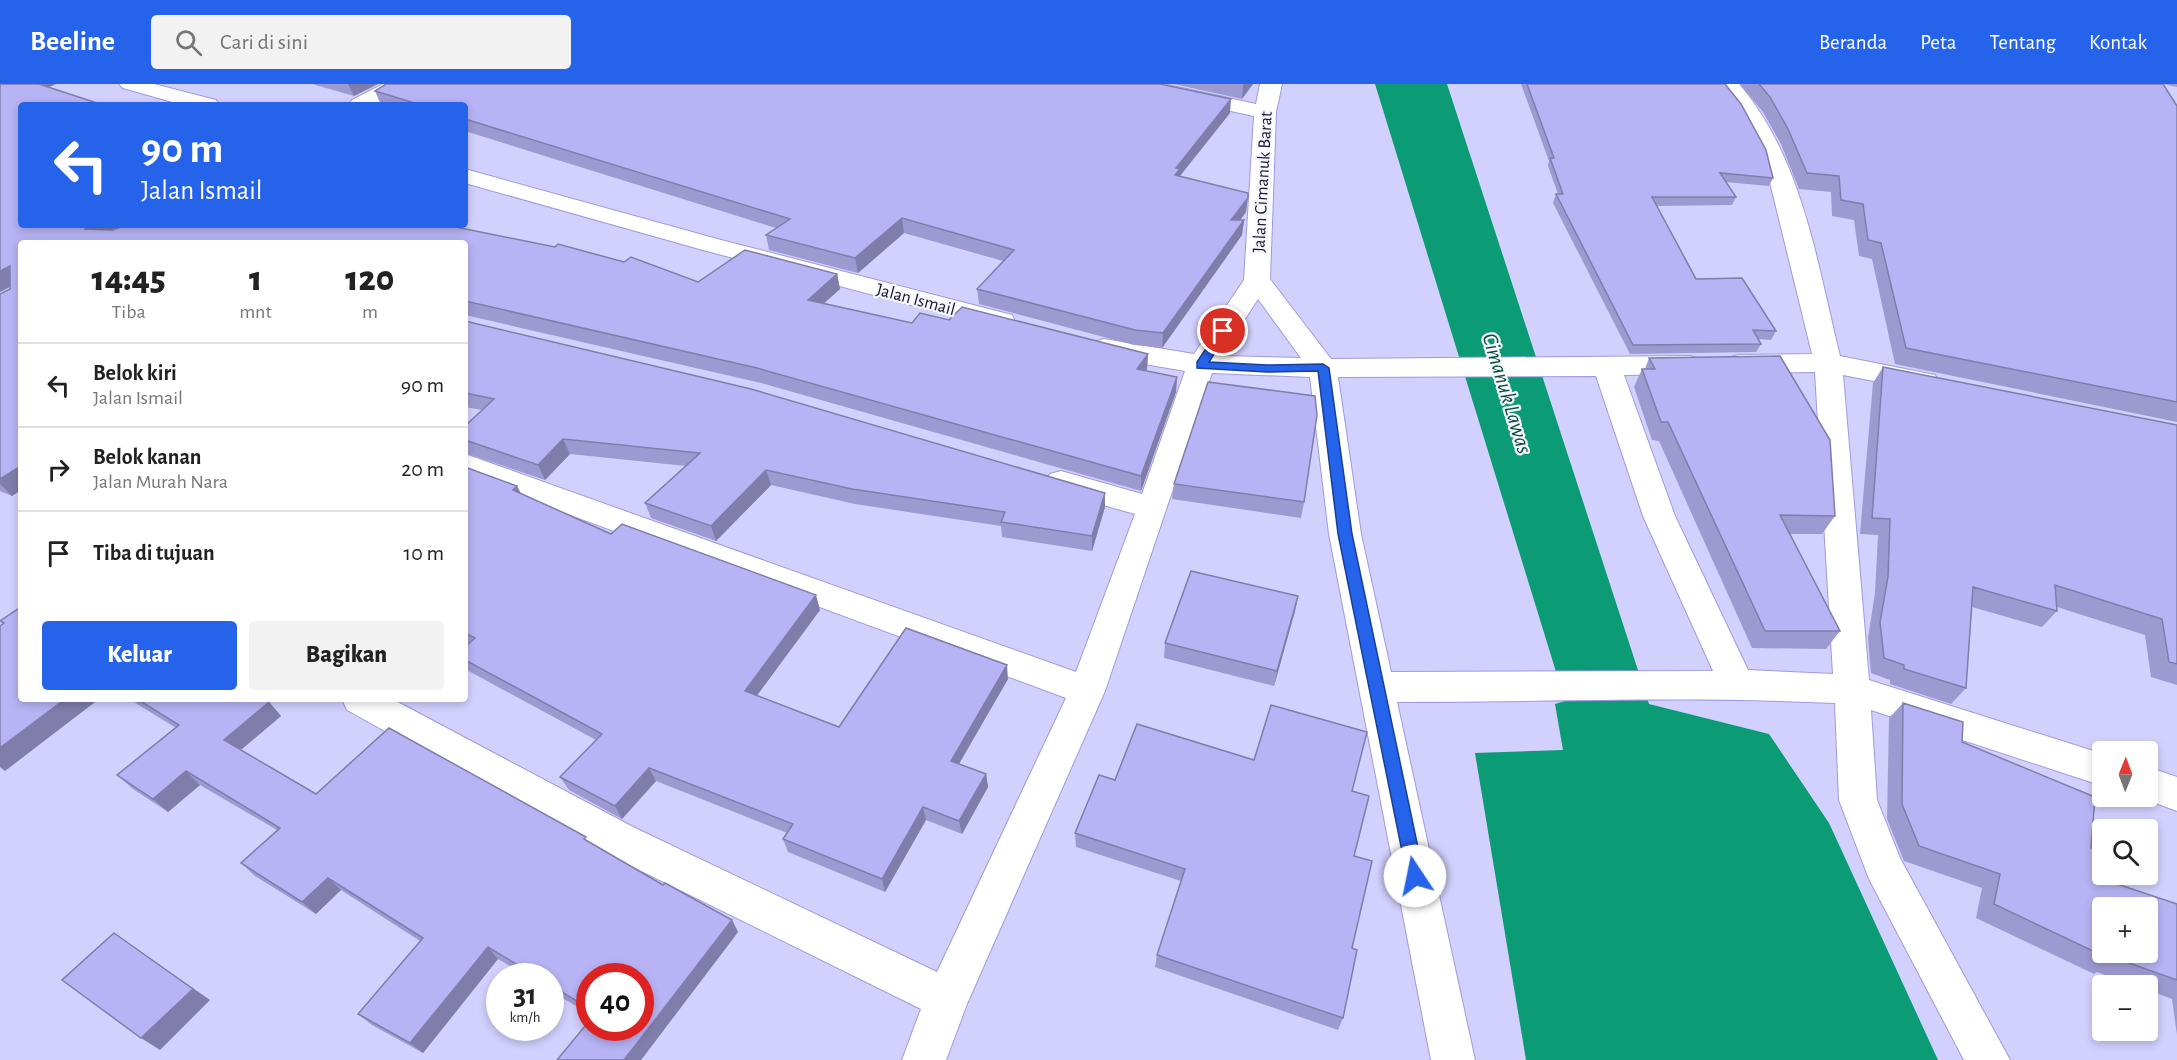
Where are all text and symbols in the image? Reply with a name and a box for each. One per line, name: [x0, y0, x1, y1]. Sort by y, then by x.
search box: [151, 15, 571, 69]
icon: search: [172, 26, 205, 59]
text: Beeline: [30, 28, 115, 56]
text: Cari di sini: [220, 31, 308, 53]
text: Beranda: [1819, 32, 1887, 53]
text: Peta: [1920, 32, 1956, 53]
text: Tentang: [1989, 32, 2056, 53]
text: Kontak: [2089, 32, 2147, 53]
street label: Jalan Cimanuk Barat: [1250, 111, 1276, 253]
icon: left: [42, 126, 120, 204]
text: 90 m: [141, 128, 223, 170]
text: Jalan Ismail: [141, 177, 263, 204]
text: 14:45: [92, 261, 166, 297]
text: 1: [249, 261, 262, 297]
text: 120: [345, 261, 394, 297]
street label: Jalan Ismail: [874, 281, 957, 319]
text: Tiba: [112, 302, 146, 322]
text: mnt: [239, 302, 272, 322]
text: m: [362, 302, 378, 322]
pin: [1197, 305, 1248, 356]
icon: arrive: [1206, 314, 1239, 347]
water label: Cimanuk Lawas: [1478, 331, 1536, 456]
text: Belok kiri: [93, 362, 177, 384]
icon: left: [42, 369, 75, 402]
text: 90 m: [401, 374, 444, 396]
text: Jalan Ismail: [93, 388, 183, 408]
text: Belok kanan: [93, 446, 201, 468]
icon: right: [42, 453, 75, 486]
text: 20 m: [401, 458, 444, 480]
text: Jalan Murah Nara: [93, 472, 228, 492]
icon: arrive: [42, 537, 75, 570]
text: Tiba di tujuan: [93, 542, 215, 564]
text: 10 m: [404, 542, 444, 564]
button: Keluar: [42, 621, 237, 690]
button: Bagikan: [249, 621, 444, 690]
north arrow: [2092, 741, 2158, 807]
map controls: [2092, 741, 2158, 1041]
button: search: [2092, 819, 2158, 885]
position arrow: [1383, 844, 1447, 908]
button: +: [2092, 897, 2158, 963]
speed limit sign: 40: [576, 963, 654, 1041]
button: −: [2092, 975, 2158, 1041]
text: 31: [513, 980, 537, 1010]
text: km/h: [510, 1010, 540, 1025]

